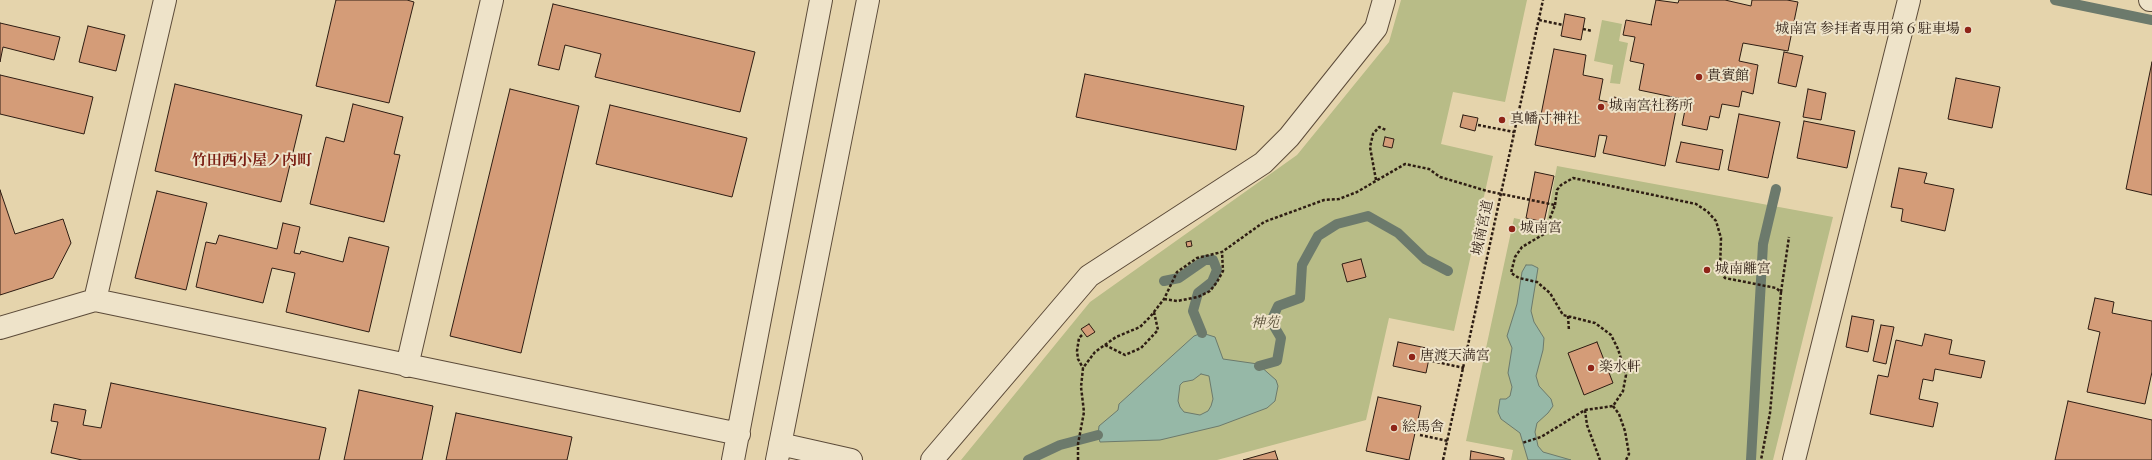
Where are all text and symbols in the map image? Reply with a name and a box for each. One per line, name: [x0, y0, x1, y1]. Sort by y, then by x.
place label: 城南宮 参拝者専用第６駐車場: [1775, 22, 1960, 38]
marker: 城南宮 参拝者専用第６駐車場: [1963, 25, 1973, 35]
place label: 貴賓館: [1707, 69, 1749, 85]
marker: 貴賓館: [1694, 72, 1704, 82]
place label: 城南宮社務所: [1609, 99, 1693, 115]
marker: 城南宮社務所: [1596, 102, 1606, 112]
place label: 真幡寸神社: [1510, 112, 1580, 128]
marker: 真幡寸神社: [1497, 115, 1507, 125]
district label: 竹田西小屋ノ内町: [192, 153, 312, 171]
street label: 城南宮道: [1470, 199, 1498, 257]
place label: 城南宮: [1520, 221, 1562, 237]
marker: 城南宮: [1507, 224, 1517, 234]
place label: 城南離宮: [1715, 262, 1771, 278]
marker: 城南離宮: [1702, 265, 1712, 275]
park label: 神苑: [1251, 316, 1279, 332]
place label: 唐渡天満宮: [1420, 349, 1490, 365]
marker: 唐渡天満宮: [1407, 352, 1417, 362]
place label: 楽水軒: [1599, 360, 1641, 376]
marker: 楽水軒: [1586, 363, 1596, 373]
place label: 絵馬舎: [1402, 420, 1444, 436]
marker: 絵馬舎: [1389, 423, 1399, 433]

